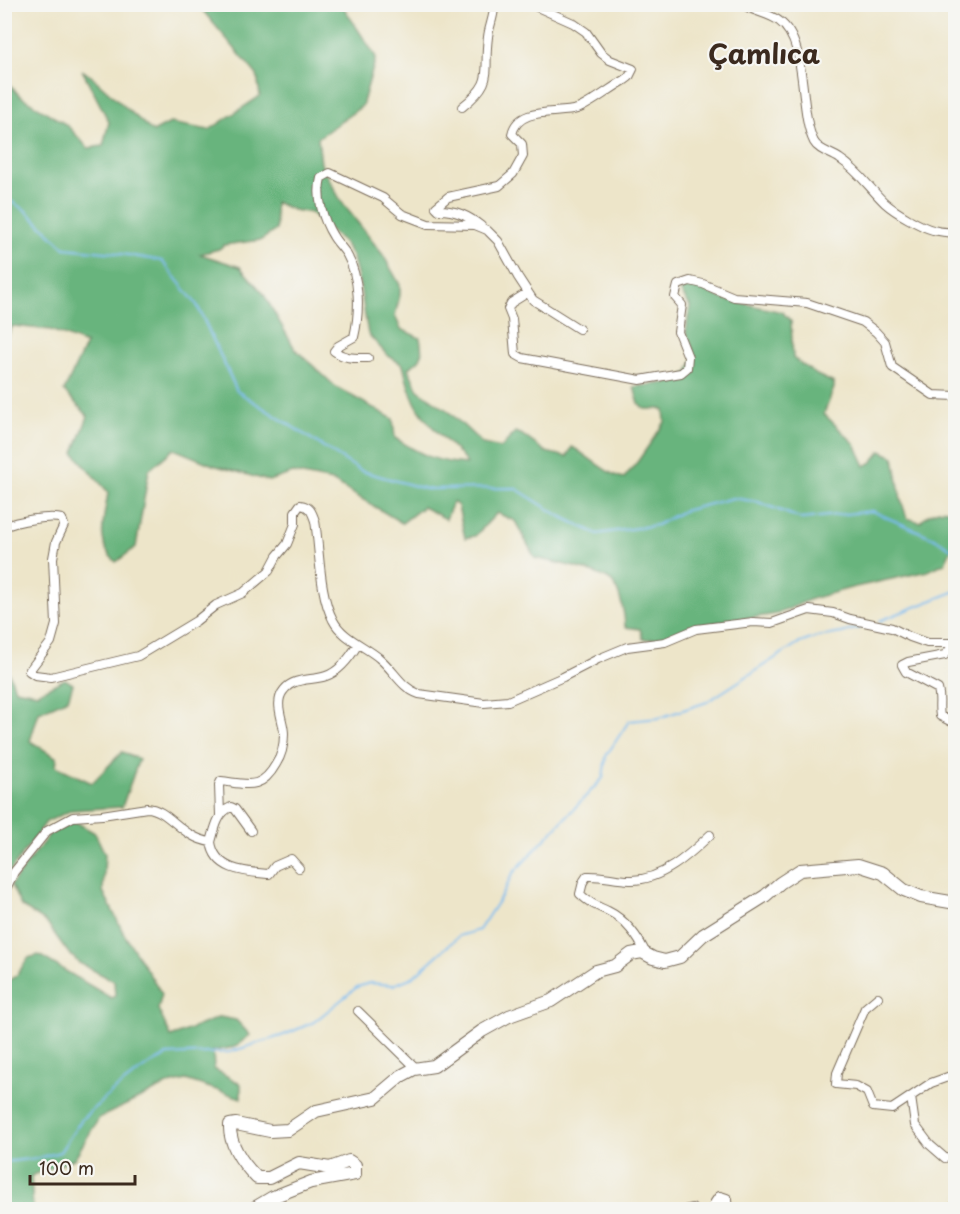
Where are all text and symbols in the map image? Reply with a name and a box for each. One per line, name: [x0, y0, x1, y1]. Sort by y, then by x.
district label: Çamlıca: [708, 32, 821, 73]
scale bar: [30, 1148, 135, 1186]
text: 100 m: [39, 1154, 94, 1181]

